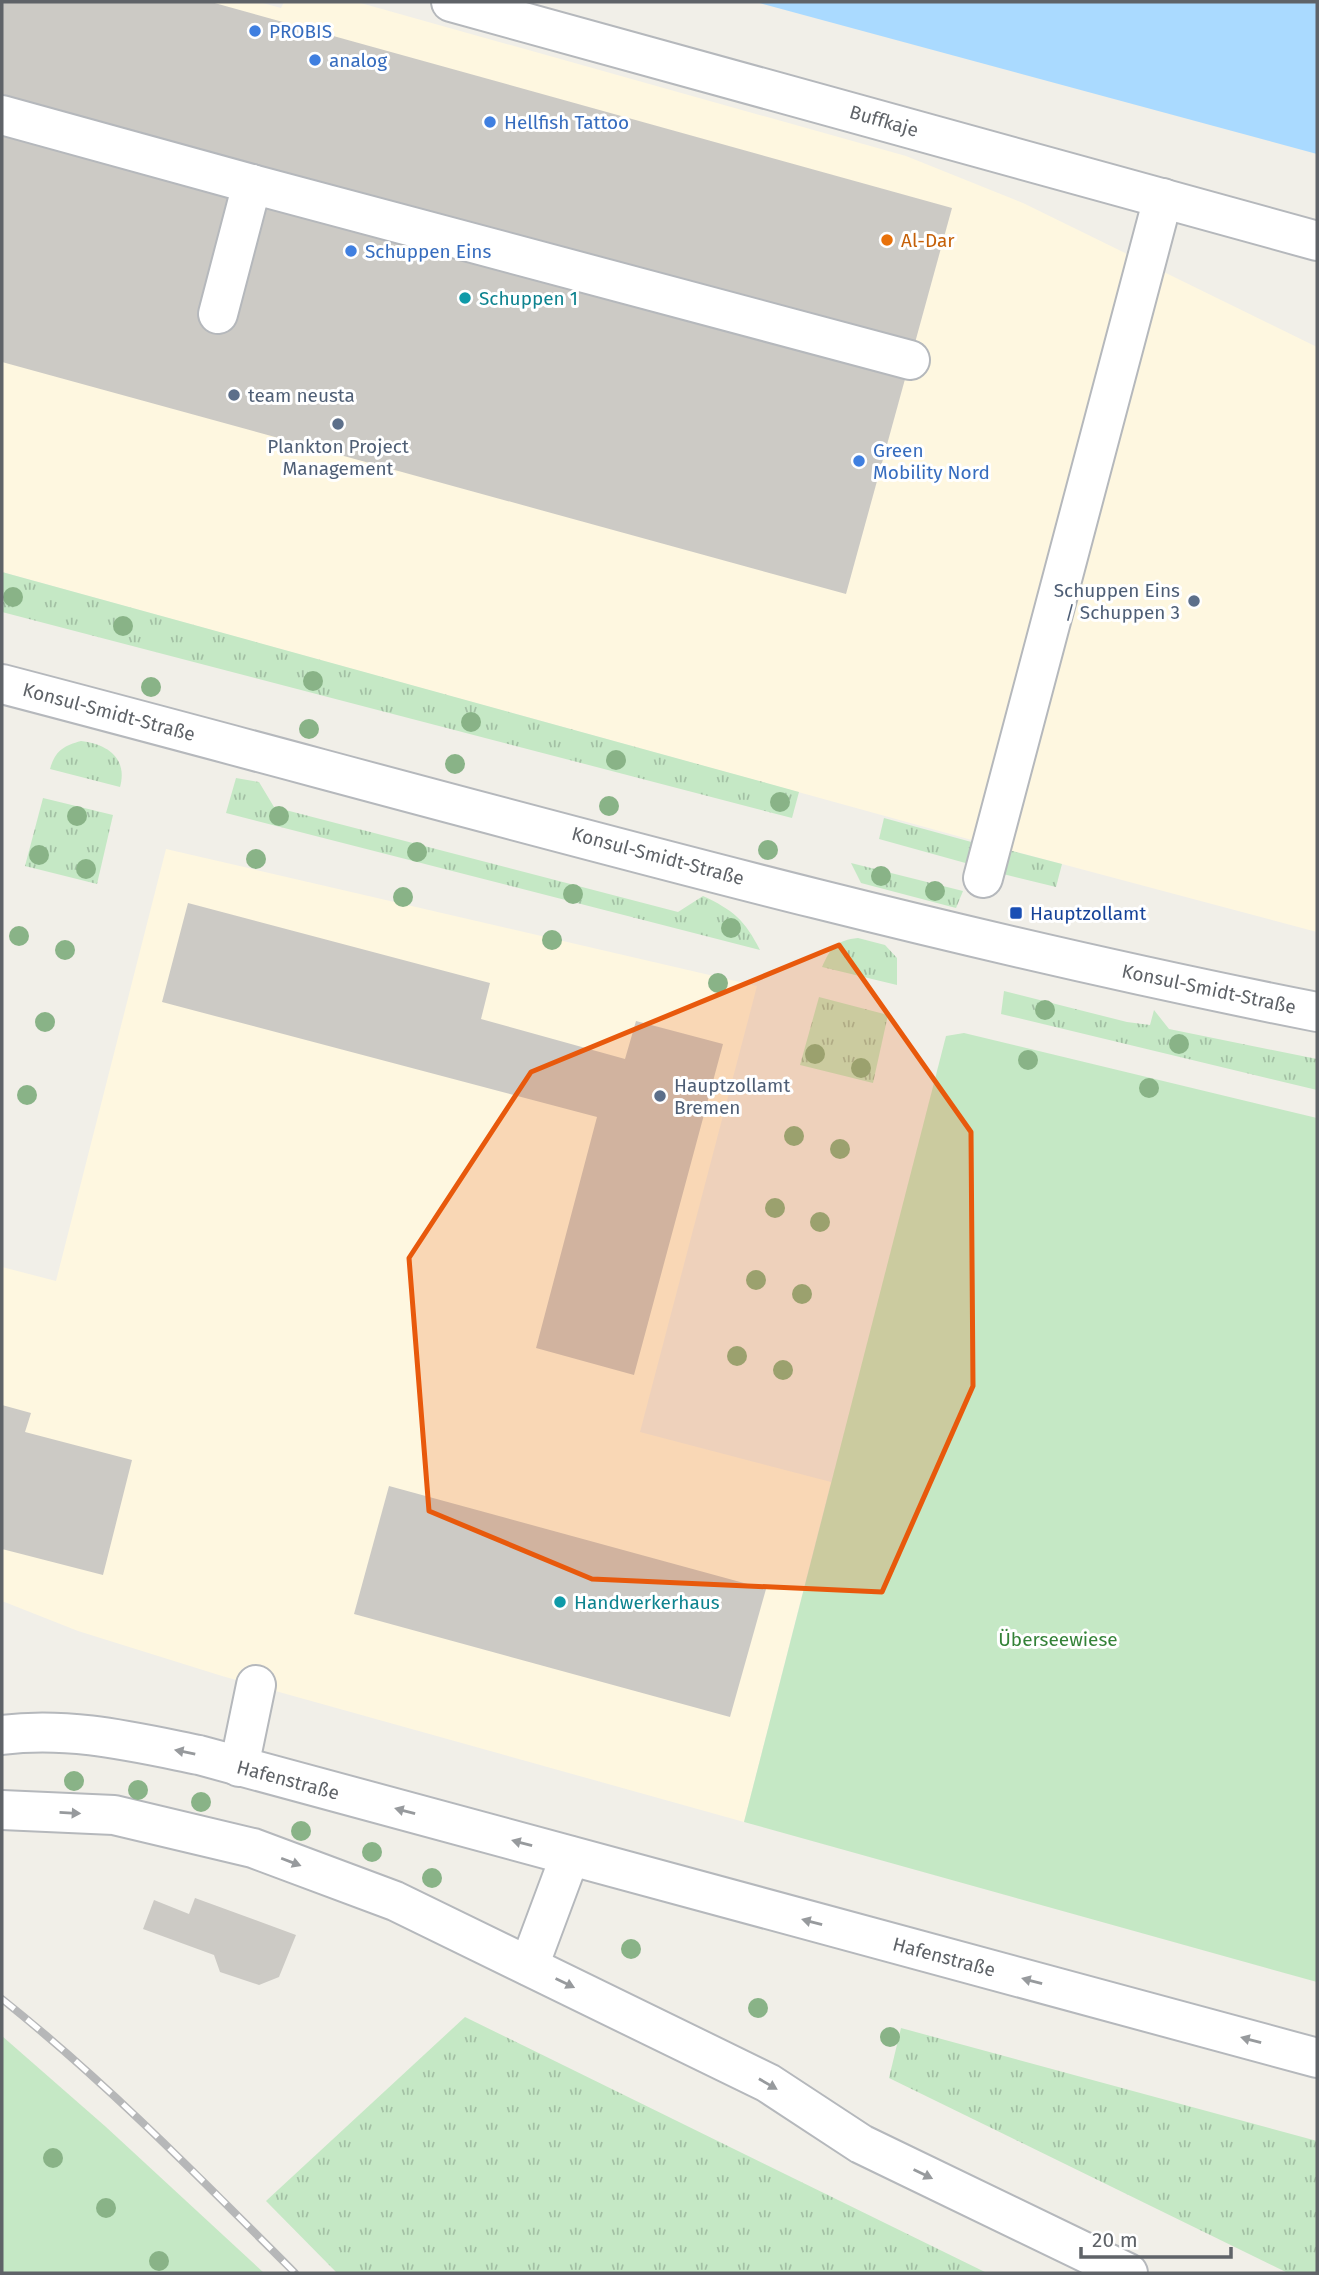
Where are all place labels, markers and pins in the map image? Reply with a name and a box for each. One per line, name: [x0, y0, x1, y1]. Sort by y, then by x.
place label: PROBIS: [269, 20, 332, 43]
marker: PROBIS: [247, 23, 263, 39]
place label: analog: [329, 49, 387, 72]
marker: analog: [307, 52, 323, 68]
place label: Hellfish Tattoo: [504, 111, 629, 134]
marker: Hellfish Tattoo: [482, 114, 498, 130]
place label: Al-Dar: [901, 229, 955, 252]
marker: Al-Dar: [879, 232, 895, 248]
place label: Schuppen Eins: [365, 240, 491, 263]
marker: Schuppen Eins: [343, 243, 359, 259]
place label: Schuppen 1: [479, 287, 578, 310]
marker: Schuppen 1: [457, 290, 473, 306]
place label: team neusta: [248, 384, 355, 407]
marker: team neusta: [226, 387, 242, 403]
marker: Plankton Project Management: [330, 416, 346, 432]
place label: Plankton Project Management: [267, 435, 409, 480]
place label: Green Mobility Nord: [873, 439, 990, 484]
marker: Green Mobility Nord: [851, 453, 867, 469]
place label: Schuppen Eins / Schuppen 3: [1054, 579, 1180, 624]
marker: Schuppen Eins / Schuppen 3: [1186, 593, 1202, 609]
place label: Hauptzollamt: [1030, 902, 1146, 925]
marker: Hauptzollamt: [1008, 905, 1024, 921]
place label: Hauptzollamt Bremen: [674, 1074, 790, 1119]
marker: Hauptzollamt Bremen: [652, 1088, 668, 1104]
place label: Handwerkerhaus: [574, 1591, 720, 1614]
marker: Handwerkerhaus: [552, 1594, 568, 1610]

